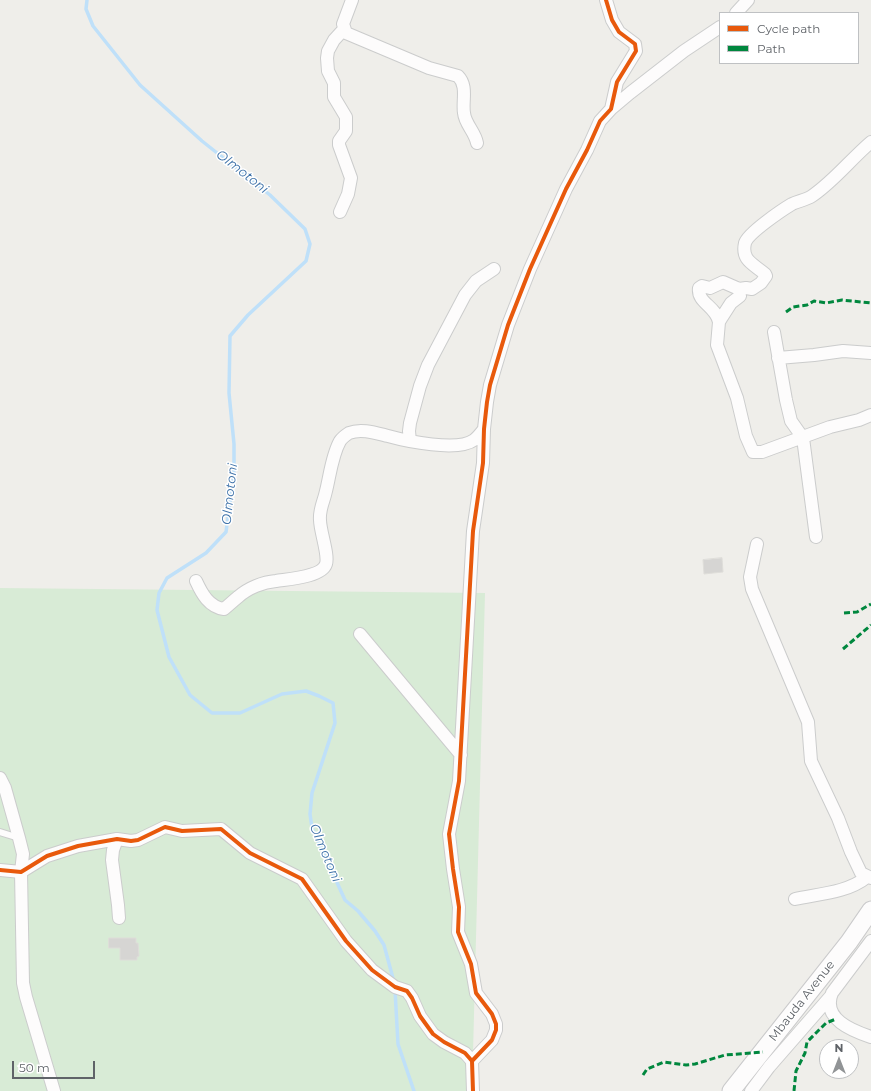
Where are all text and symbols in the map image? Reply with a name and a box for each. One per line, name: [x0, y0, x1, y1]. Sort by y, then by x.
legend: [719, 12, 859, 64]
text: Cycle path: [757, 21, 820, 36]
text: Path: [757, 41, 786, 56]
water label: Olmotoni: [213, 147, 271, 197]
water label: Olmotoni: [219, 462, 241, 526]
water label: Olmotoni: [306, 821, 344, 885]
street label: Mbauda Avenue: [766, 958, 838, 1044]
north arrow: [819, 1039, 859, 1079]
text: N: [835, 1041, 843, 1055]
scale bar: [14, 1053, 97, 1079]
text: 50 m: [19, 1060, 50, 1075]

